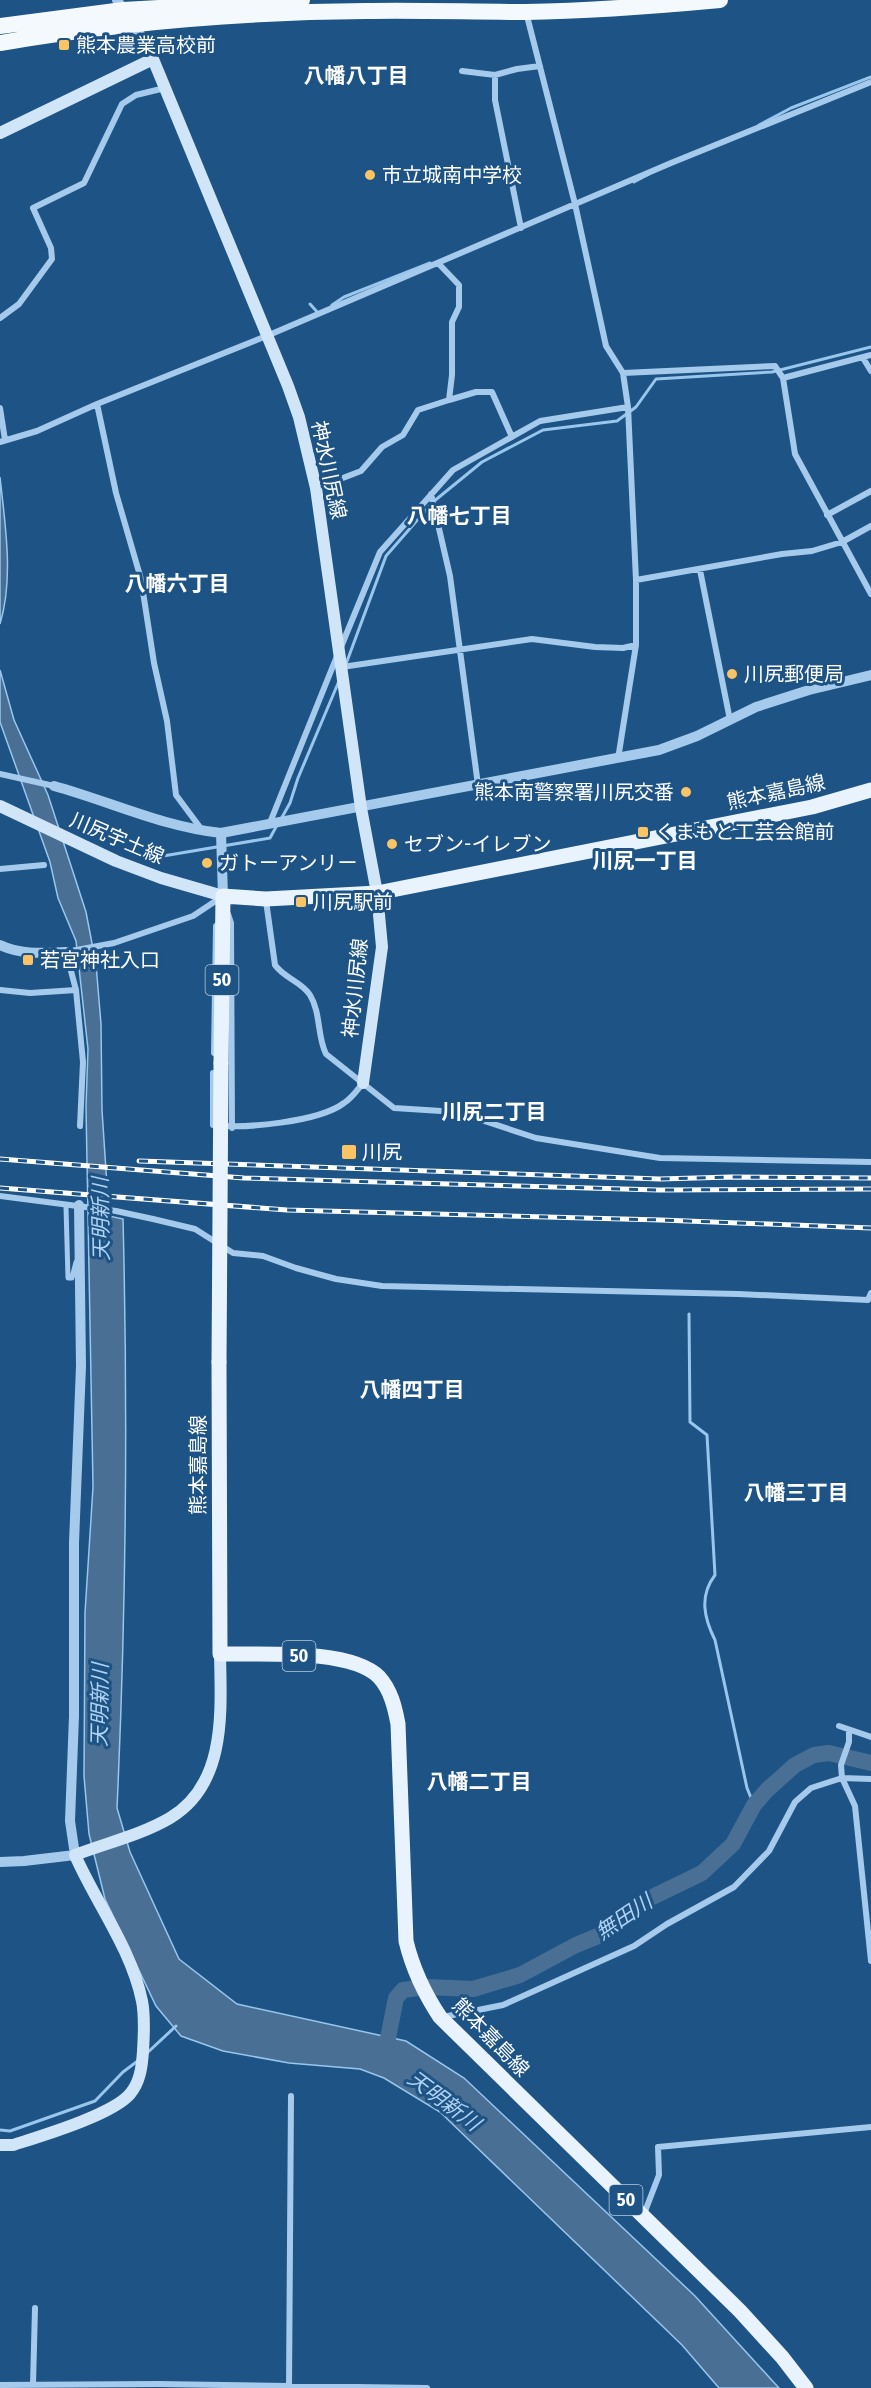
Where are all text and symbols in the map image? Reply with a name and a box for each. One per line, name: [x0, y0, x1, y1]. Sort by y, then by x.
place label: 熊本農業高校前: [76, 33, 216, 57]
marker: 熊本農業高校前: [57, 38, 71, 52]
district label: 八幡八丁目: [304, 63, 409, 89]
place label: 市立城南中学校: [382, 163, 522, 187]
marker: 市立城南中学校: [363, 168, 377, 182]
street label: 神水川尻線: [307, 419, 351, 521]
district label: 八幡七丁目: [407, 503, 512, 529]
district label: 八幡六丁目: [125, 571, 230, 597]
place label: 川尻郵便局: [744, 662, 844, 686]
marker: 川尻郵便局: [725, 667, 739, 681]
street label: 熊本嘉島線: [725, 770, 827, 814]
place label: 熊本南警察署川尻交番: [474, 780, 674, 804]
marker: 熊本南警察署川尻交番: [679, 785, 693, 799]
street label: 川尻宇土線: [66, 807, 168, 869]
place label: くまもと工芸会館前: [655, 820, 835, 844]
marker: くまもと工芸会館前: [636, 825, 650, 839]
place label: セブン-イレブン: [404, 832, 551, 856]
marker: セブン-イレブン: [385, 837, 399, 851]
district label: 川尻一丁目: [593, 848, 698, 874]
place label: ガトーアンリー: [219, 851, 357, 875]
marker: ガトーアンリー: [200, 856, 214, 870]
place label: 川尻駅前: [313, 890, 393, 914]
marker: 川尻駅前: [294, 895, 308, 909]
street label: 神水川尻線: [338, 937, 372, 1039]
place label: 若宮神社入口: [40, 948, 160, 972]
marker: 若宮神社入口: [21, 953, 35, 967]
road number: 50: [206, 965, 238, 995]
district label: 川尻二丁目: [442, 1099, 547, 1125]
place label: 川尻: [362, 1140, 402, 1164]
marker: 川尻: [340, 1143, 358, 1161]
water label: 天明新川: [87, 1175, 115, 1261]
district label: 八幡四丁目: [360, 1377, 465, 1403]
street label: 熊本嘉島線: [186, 1415, 210, 1515]
district label: 八幡三丁目: [744, 1480, 849, 1506]
road number: 50: [282, 1641, 316, 1671]
water label: 天明新川: [86, 1661, 114, 1747]
district label: 八幡二丁目: [427, 1769, 532, 1795]
water label: 無田川: [591, 1887, 659, 1945]
street label: 熊本嘉島線: [448, 1993, 534, 2081]
water label: 天明新川: [403, 2065, 487, 2138]
road number: 50: [610, 2185, 642, 2215]

